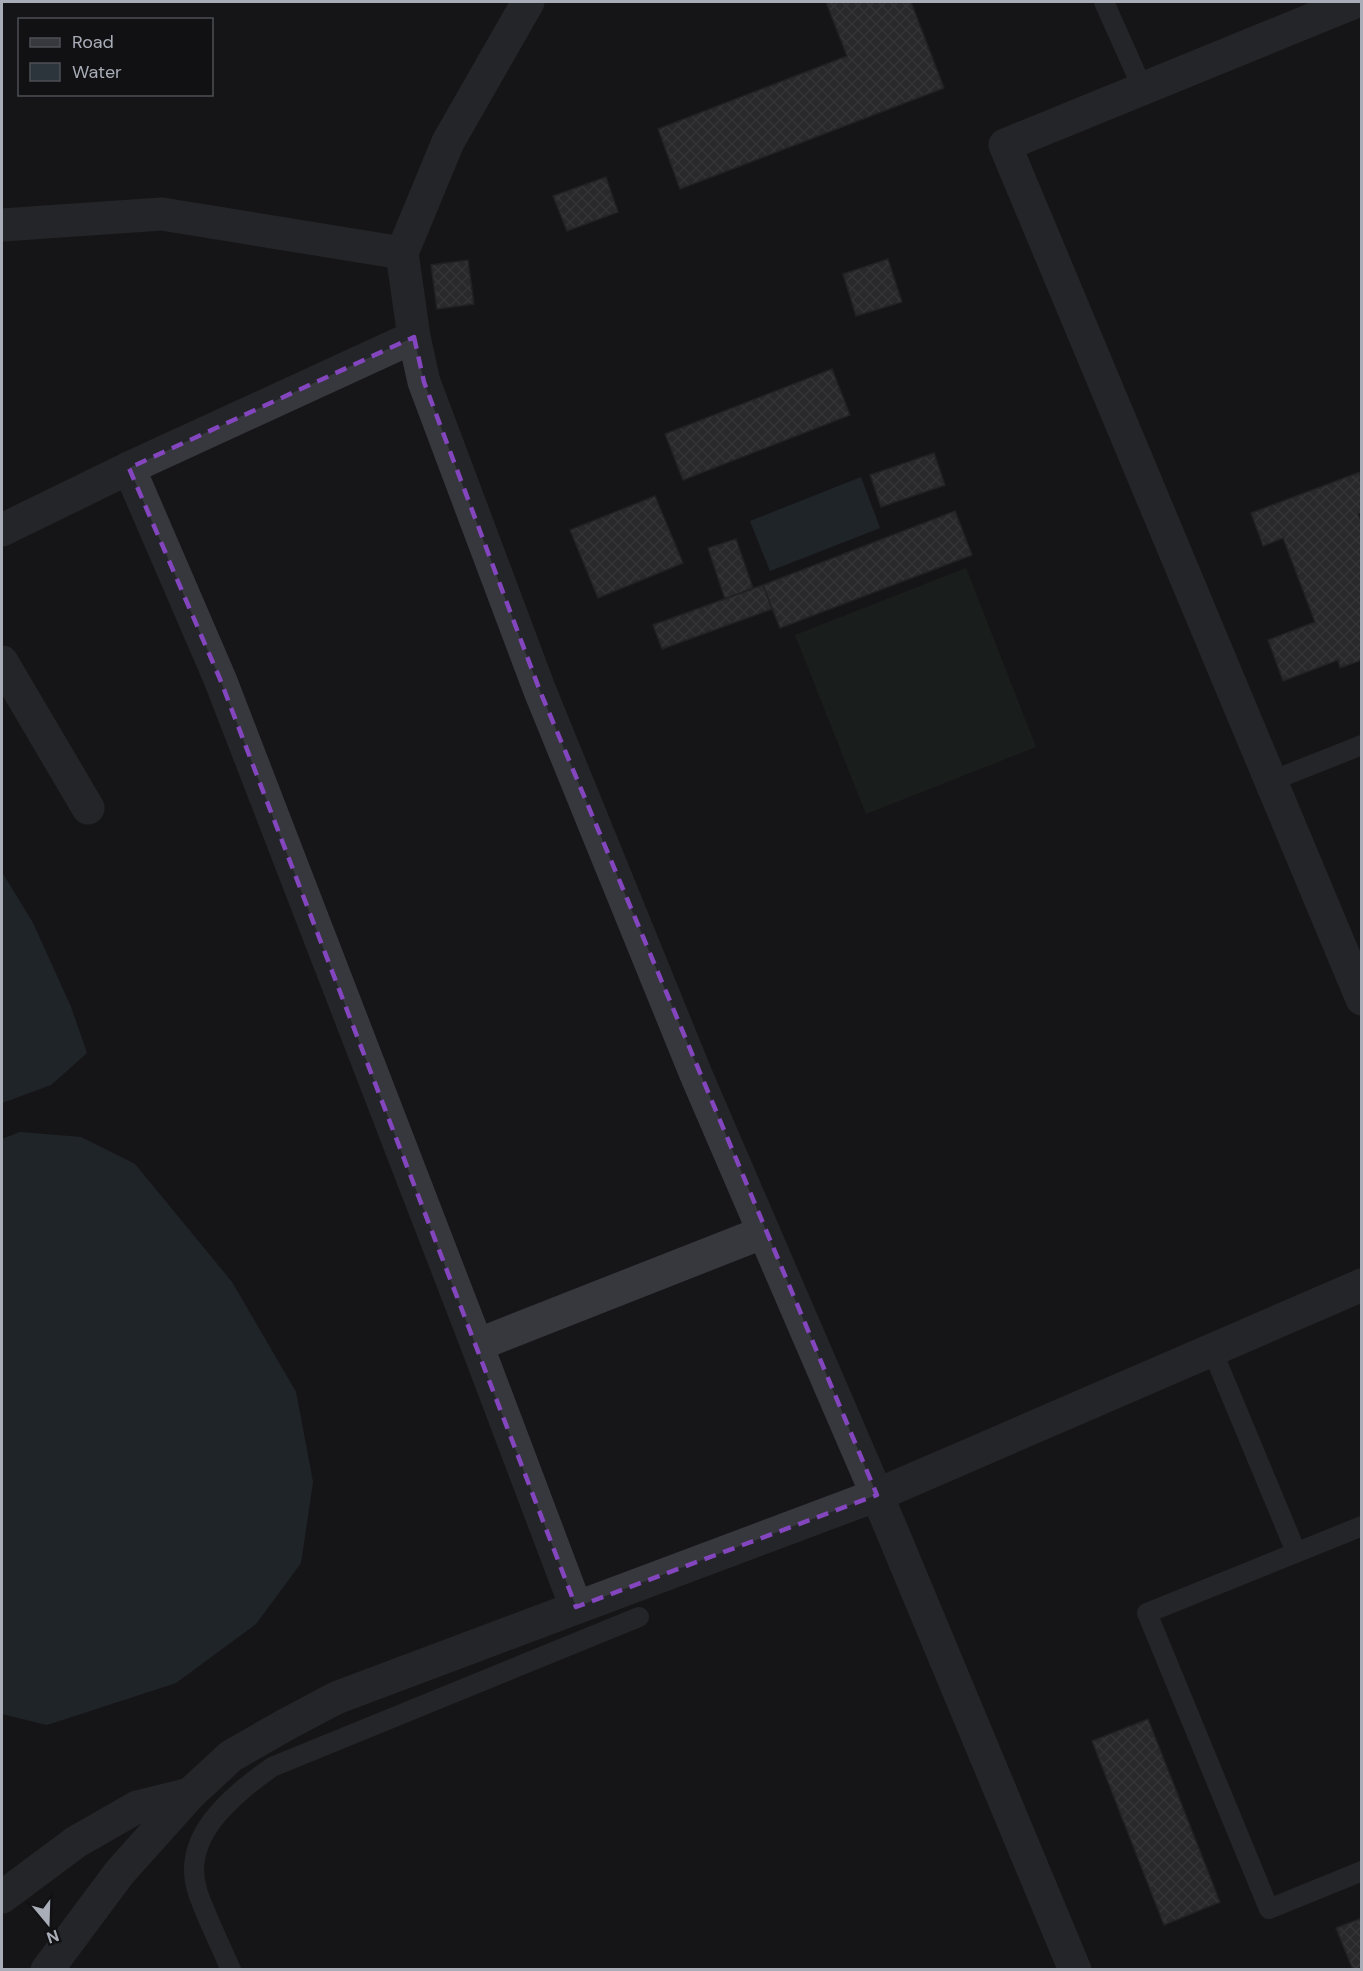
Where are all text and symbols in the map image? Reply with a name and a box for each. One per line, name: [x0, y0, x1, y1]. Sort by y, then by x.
legend: [18, 18, 213, 96]
text: Road: [72, 30, 114, 54]
text: Water: [72, 60, 122, 84]
north arrow: [18, 1893, 78, 1953]
text: N: [44, 1925, 62, 1949]

